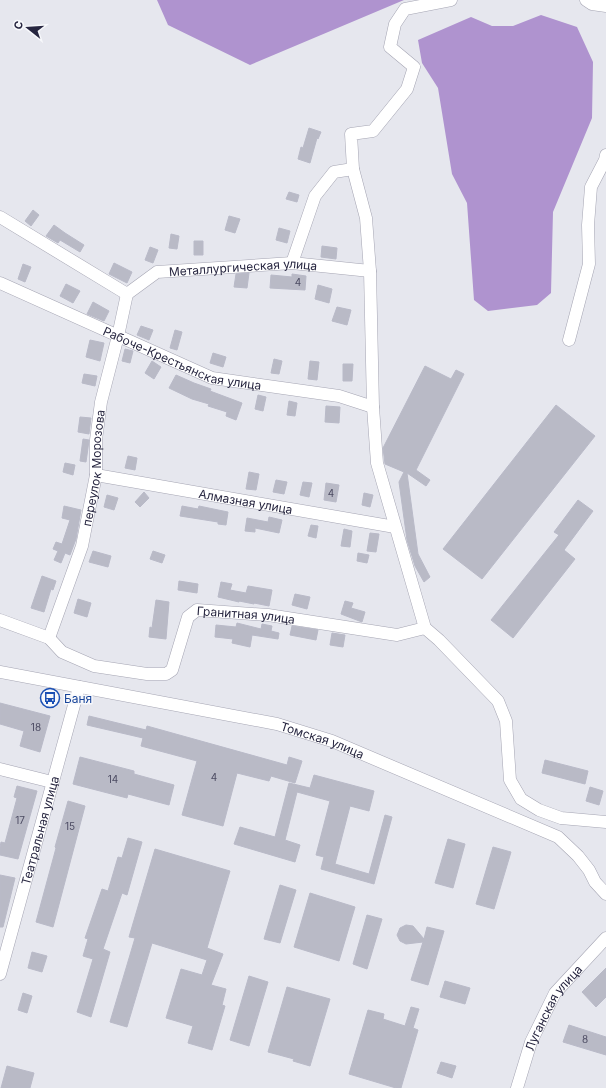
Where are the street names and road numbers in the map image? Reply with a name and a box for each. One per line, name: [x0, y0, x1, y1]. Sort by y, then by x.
street label: Металлургическая улица: [168, 255, 318, 279]
street label: Рабоче-Крестьянская улица: [101, 323, 262, 392]
street label: переулок Морозова: [79, 409, 107, 527]
street label: Алмазная улица: [198, 486, 294, 517]
street label: Гранитная улица: [196, 603, 296, 627]
street label: Томская улица: [279, 718, 367, 761]
street label: Театральная улица: [17, 774, 62, 886]
street label: Луганская улица: [521, 962, 585, 1052]

